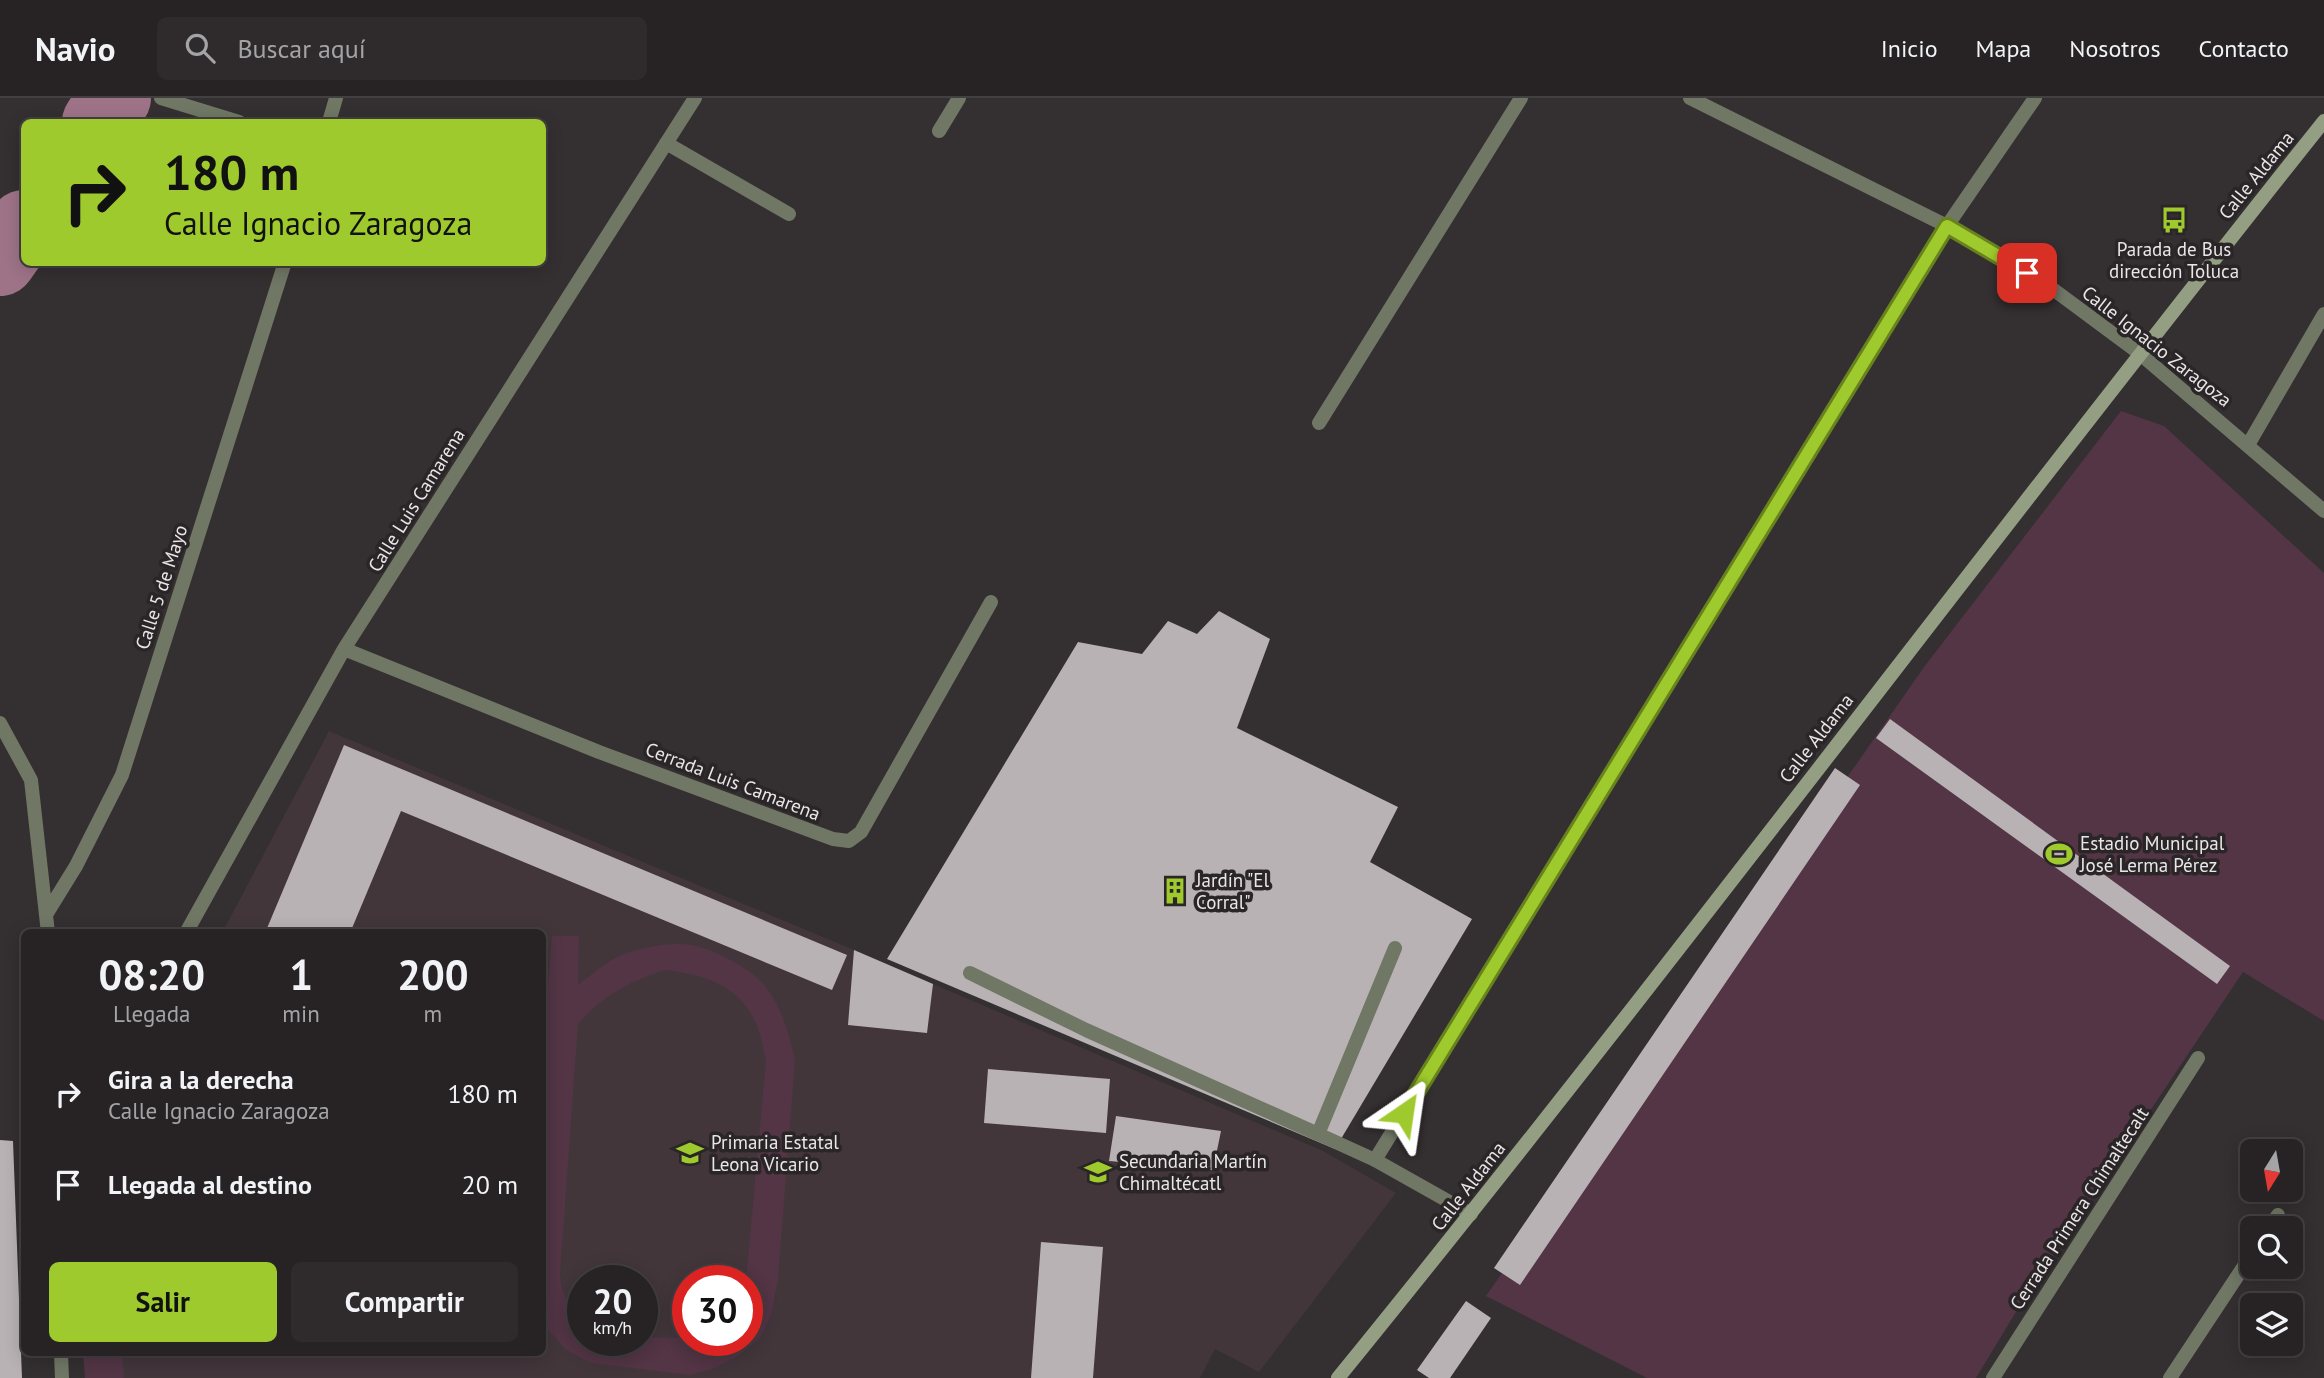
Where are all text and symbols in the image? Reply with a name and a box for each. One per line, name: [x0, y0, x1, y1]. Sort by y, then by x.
search box: [157, 17, 647, 80]
text: Navio: [35, 27, 115, 70]
icon: search: [181, 29, 219, 67]
text: Buscar aquí: [237, 32, 366, 65]
text: Inicio: [1881, 33, 1938, 64]
text: Mapa: [1976, 33, 2031, 64]
text: Nosotros: [2069, 33, 2161, 64]
text: Contacto: [2199, 33, 2289, 64]
street label: Calle Aldama: [2213, 126, 2299, 224]
text: 180 m: [164, 140, 299, 204]
icon: right: [49, 147, 140, 238]
text: Calle Ignacio Zaragoza: [164, 202, 472, 244]
bus stop icon: Parada de Bus dirección Toluca: [2159, 205, 2189, 235]
place label: Parada de Bus dirección Toluca: [2109, 237, 2239, 283]
pin: [1997, 243, 2057, 303]
icon: arrive: [2008, 254, 2046, 292]
street label: Calle Ignacio Zaragoza: [2077, 280, 2237, 412]
street label: Calle Luis Camarena: [362, 424, 470, 576]
street label: Calle 5 de Mayo: [130, 522, 192, 652]
street label: Calle Aldama: [1774, 689, 1858, 787]
street label: Cerrada Luis Camarena: [642, 737, 824, 825]
place label: Estadio Municipal José Lerma Pérez: [2079, 831, 2225, 877]
sports icon: Estadio Municipal José Lerma Pérez: [2044, 839, 2074, 869]
place label: Jardín "El Corral": [1195, 868, 1269, 914]
building icon: Jardín "El Corral": [1160, 876, 1190, 906]
text: 08:20: [98, 947, 205, 1002]
text: 1: [289, 947, 313, 1002]
text: 200: [397, 947, 469, 1002]
text: Llegada: [113, 999, 190, 1028]
text: min: [282, 999, 320, 1028]
text: m: [424, 999, 442, 1028]
text: Gira a la derecha: [108, 1063, 294, 1096]
icon: right: [49, 1075, 87, 1113]
position arrow: [1367, 1076, 1441, 1150]
text: 180 m: [447, 1077, 518, 1110]
text: Calle Ignacio Zaragoza: [108, 1096, 330, 1125]
street label: Cerrada Primera Chimaltecalt: [2004, 1102, 2154, 1314]
place label: Primaria Estatal Leona Vicario: [711, 1130, 839, 1176]
street label: Calle Aldama: [1426, 1137, 1510, 1235]
school or university icon: Primaria Estatal Leona Vicario: [675, 1138, 705, 1168]
north arrow: [2240, 1139, 2303, 1202]
map controls: [2240, 1139, 2303, 1356]
place label: Secundaria Martín Chimaltécatl: [1119, 1149, 1267, 1195]
school or university icon: Secundaria Martín Chimaltécatl: [1083, 1157, 1113, 1187]
icon: arrive: [49, 1166, 87, 1204]
text: Llegada al destino: [108, 1168, 312, 1201]
text: 20 m: [462, 1168, 518, 1201]
button: search: [2240, 1216, 2303, 1279]
button: Salir: [49, 1262, 277, 1342]
button: Compartir: [291, 1262, 518, 1342]
speed limit sign: 30: [672, 1265, 763, 1356]
text: 20: [593, 1278, 632, 1324]
button: layers: [2240, 1293, 2303, 1356]
text: km/h: [593, 1316, 632, 1339]

